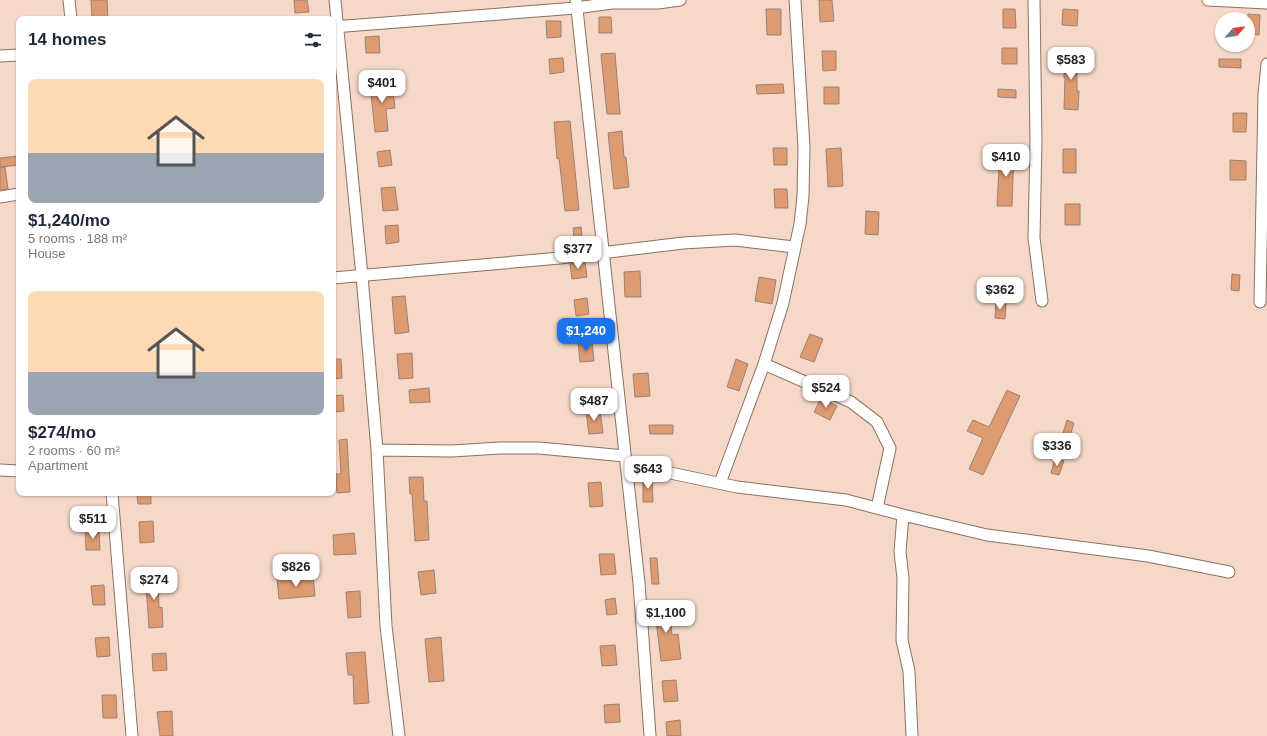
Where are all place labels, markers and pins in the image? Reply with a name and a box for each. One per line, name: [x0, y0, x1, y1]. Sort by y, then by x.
pin: $583: [1047, 47, 1095, 81]
pin: $401: [358, 70, 406, 104]
pin: $410: [982, 144, 1030, 178]
pin: $377: [554, 236, 602, 270]
pin: $362: [976, 277, 1024, 311]
pin: $1,240: [553, 318, 619, 352]
pin: $524: [802, 375, 850, 409]
pin: $487: [570, 388, 618, 422]
pin: $336: [1033, 433, 1081, 467]
pin: $643: [624, 456, 672, 490]
pin: $511: [69, 506, 117, 540]
pin: $826: [272, 554, 320, 588]
pin: $274: [130, 567, 178, 601]
pin: $1,100: [633, 600, 699, 634]

